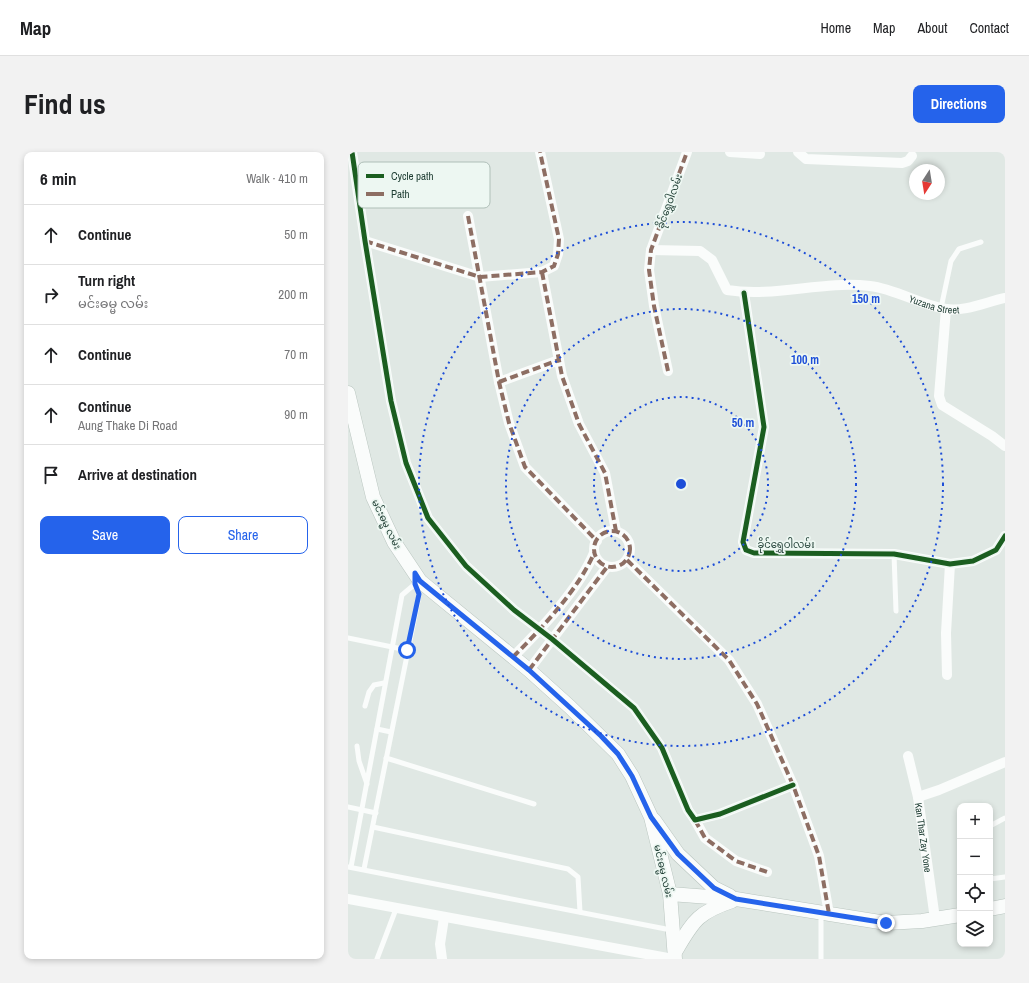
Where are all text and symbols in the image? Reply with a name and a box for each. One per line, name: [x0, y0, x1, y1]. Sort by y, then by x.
text: Map: [20, 15, 51, 41]
text: Home: [820, 19, 851, 37]
text: Map: [873, 19, 895, 37]
text: About: [917, 19, 947, 37]
text: Contact: [969, 19, 1009, 37]
text: Find us: [24, 85, 106, 123]
button: Directions: [913, 85, 1005, 123]
legend: [358, 162, 490, 208]
north arrow: [909, 164, 945, 200]
text: 6 min: [40, 167, 76, 190]
text: Cycle path: [391, 169, 434, 183]
text: Walk · 410 m: [246, 170, 308, 187]
street label: ခိုင်ရွှေဝါလမ်း: [653, 172, 687, 231]
text: Path: [391, 187, 410, 201]
icon: ahead: [40, 224, 62, 246]
text: Continue: [78, 224, 131, 245]
text: 50 m: [284, 226, 308, 243]
text: Turn right: [78, 270, 135, 291]
icon: right: [40, 284, 62, 306]
text: 200 m: [278, 286, 308, 303]
text: 150 m: [852, 291, 880, 307]
street label: Yuzana Street: [907, 292, 960, 317]
text: မင်းဓမ္မ လမ်း: [78, 295, 148, 312]
icon: ahead: [40, 344, 62, 366]
text: Continue: [78, 344, 131, 365]
text: 70 m: [284, 346, 308, 363]
text: 100 m: [791, 352, 819, 368]
text: Continue: [78, 396, 131, 417]
icon: ahead: [40, 404, 62, 426]
text: 90 m: [284, 406, 308, 423]
text: 50 m: [732, 415, 754, 431]
text: Aung Thake Di Road: [78, 417, 177, 434]
icon: arrive: [40, 464, 62, 486]
text: Arrive at destination: [78, 464, 197, 485]
centre of rings: [674, 477, 688, 491]
street label: မင်းဓမ္မ လမ်း: [367, 497, 405, 552]
button: Save: [40, 516, 170, 554]
button: Share: [178, 516, 308, 554]
street label: ခိုင်ရွှေဝါလမ်း: [757, 537, 815, 553]
route start: [398, 641, 416, 659]
street label: Kan Thar Zay Yone: [912, 802, 934, 874]
map controls: [957, 803, 993, 947]
button: +: [957, 803, 993, 839]
button: −: [957, 839, 993, 875]
street label: မင်းဓမ္မ လမ်း: [649, 843, 677, 899]
button: locate: [957, 875, 993, 911]
button: layers: [957, 911, 993, 947]
route end: [877, 914, 895, 932]

